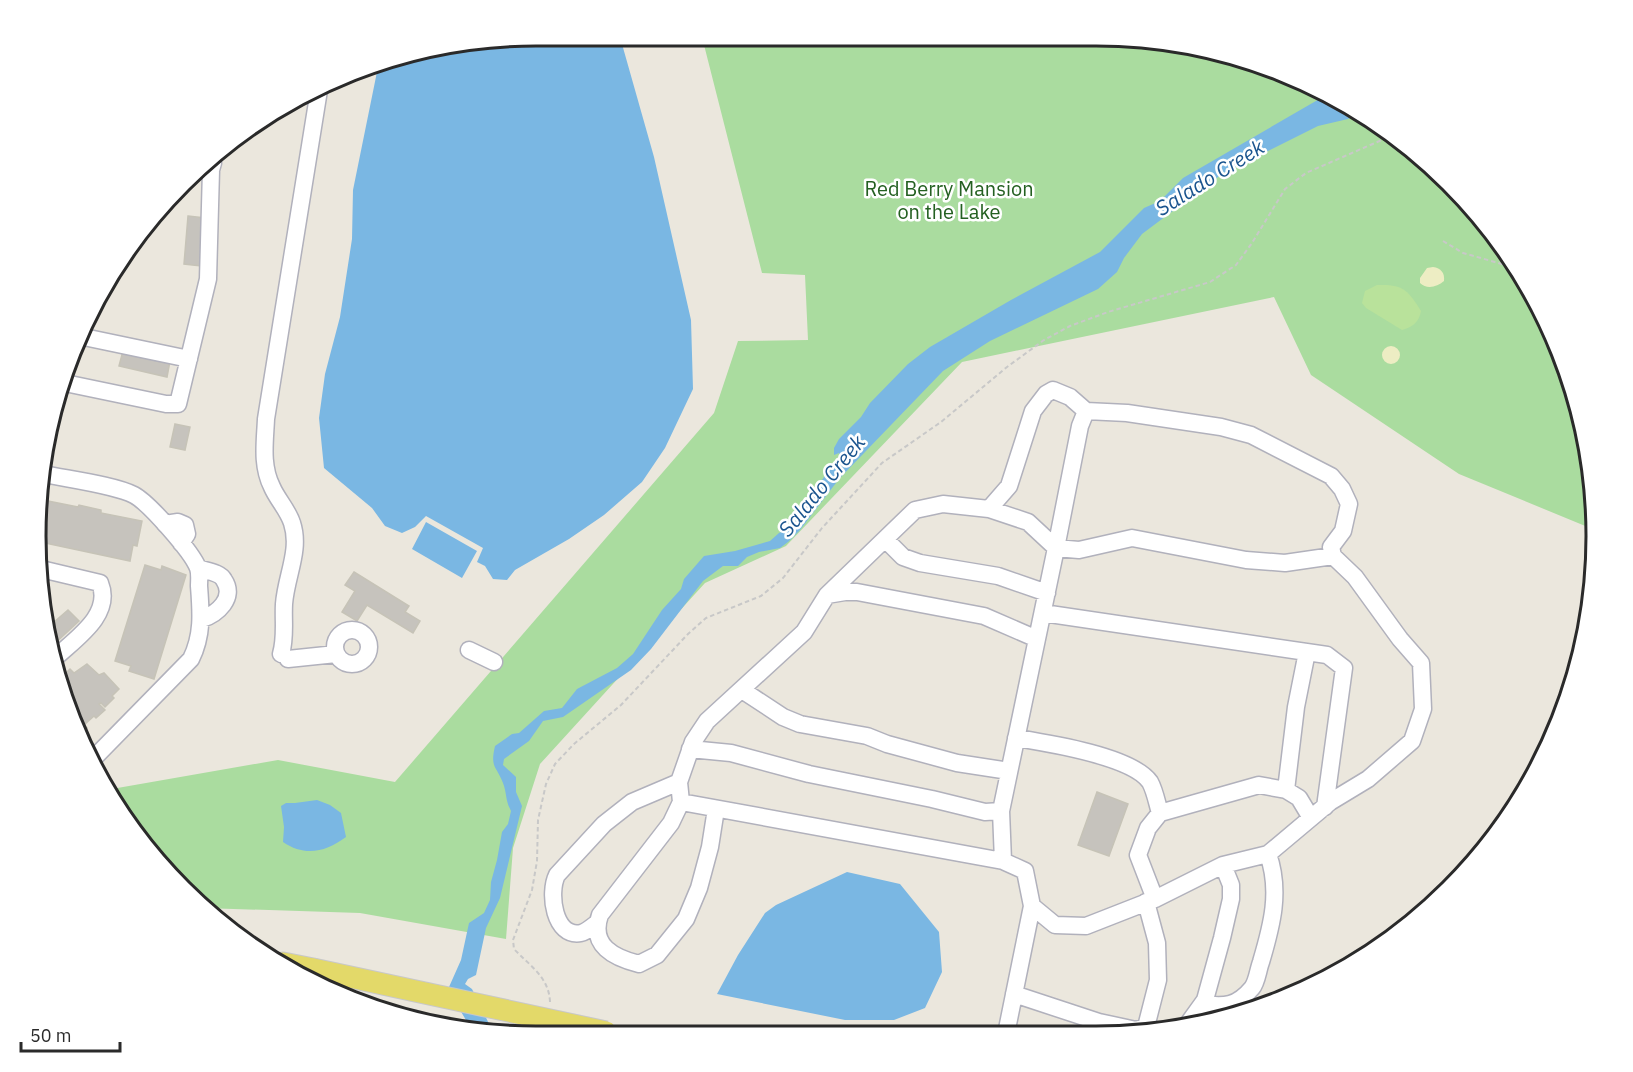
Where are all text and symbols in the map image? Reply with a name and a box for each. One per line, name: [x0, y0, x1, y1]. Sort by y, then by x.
water label: Salado Creek: [1150, 132, 1270, 222]
park label: Red Berry Mansion on the Lake: [865, 175, 1034, 225]
water label: Salado Creek: [772, 428, 872, 542]
scale bar: [21, 1015, 120, 1053]
text: 50 m: [30, 1024, 72, 1047]

